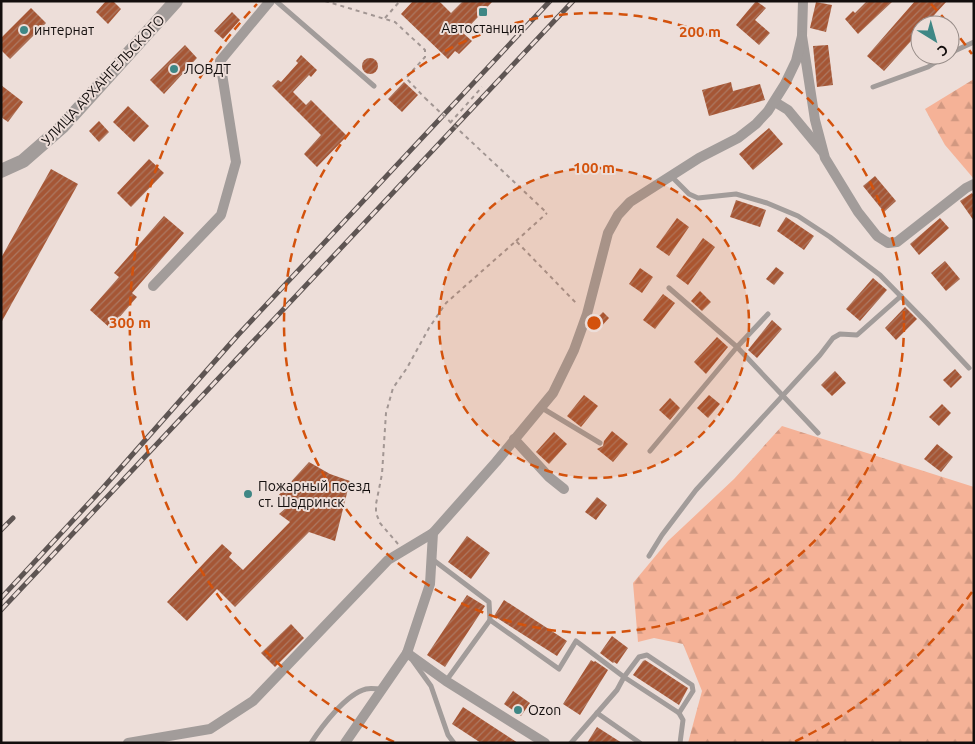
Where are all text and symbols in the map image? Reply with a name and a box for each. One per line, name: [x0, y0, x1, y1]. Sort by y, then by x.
marker: Автостанция: [477, 6, 489, 18]
street label: УЛИЦА АРХАНГЕЛЬСКОГО: [38, 11, 168, 149]
north arrow: [910, 15, 960, 65]
place label: Автостанция: [441, 20, 525, 36]
place label: интернат: [34, 22, 94, 38]
text: 200 m: [679, 23, 721, 40]
marker: интернат: [18, 24, 30, 36]
text: С: [934, 41, 951, 59]
place label: ЛОВДТ: [184, 61, 231, 77]
marker: ЛОВДТ: [168, 63, 180, 75]
text: 100 m: [573, 159, 615, 176]
text: 300 m: [109, 314, 151, 331]
centre of rings: [585, 314, 603, 332]
place label: Пожарный поезд ст. Шадринск: [258, 478, 370, 510]
marker: Пожарный поезд ст. Шадринск: [242, 488, 254, 500]
place label: Ozon: [528, 702, 561, 718]
marker: Ozon: [512, 704, 524, 716]

